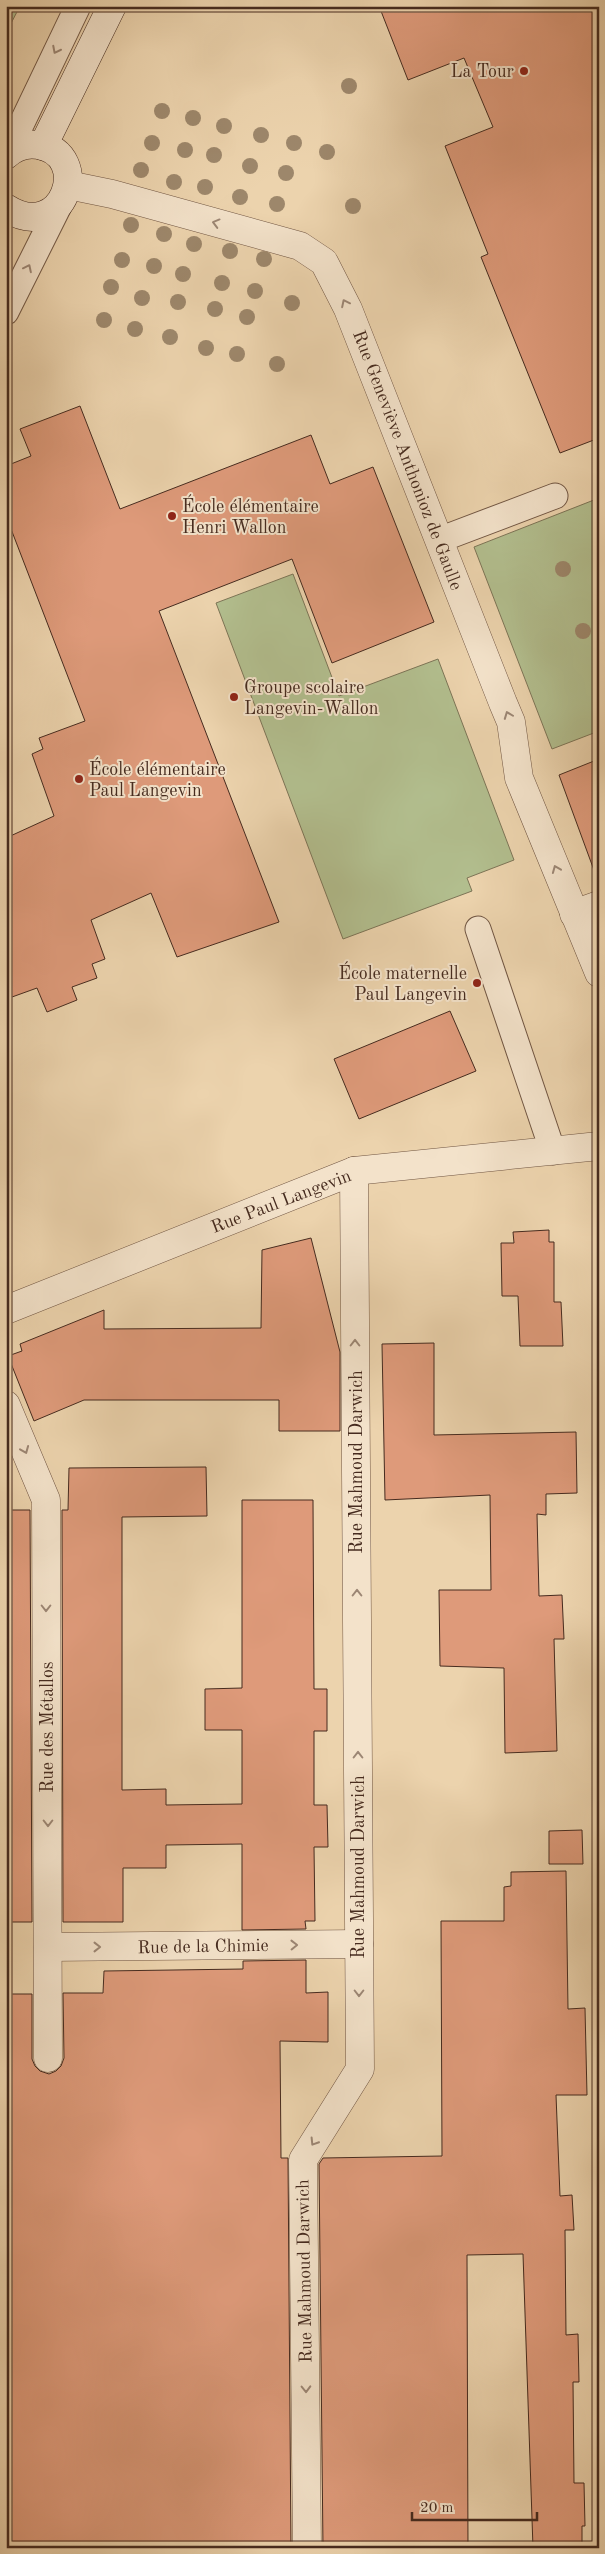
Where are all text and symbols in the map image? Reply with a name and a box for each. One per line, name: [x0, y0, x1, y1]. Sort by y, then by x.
one-way arrow: [52, 45, 62, 54]
place label: La Tour: [450, 63, 515, 81]
marker: La Tour: [518, 65, 530, 77]
one-way arrow: [213, 218, 221, 228]
one-way arrow: [22, 264, 32, 273]
one-way arrow: [341, 299, 351, 308]
street label: Rue Geneviève Anthonioz de Gaulle: [349, 328, 465, 593]
place label: École élémentaire Henri Wallon: [182, 494, 319, 537]
marker: École élémentaire Henri Wallon: [166, 510, 178, 522]
place label: Groupe scolaire Langevin-Wallon: [244, 679, 379, 718]
marker: Groupe scolaire Langevin-Wallon: [228, 691, 240, 703]
one-way arrow: [504, 711, 514, 720]
place label: École élémentaire Paul Langevin: [89, 757, 226, 800]
marker: École élémentaire Paul Langevin: [73, 773, 85, 785]
one-way arrow: [551, 865, 562, 874]
place label: École maternelle Paul Langevin: [338, 961, 467, 1004]
marker: École maternelle Paul Langevin: [471, 977, 483, 989]
street label: Rue Paul Langevin: [209, 1167, 354, 1237]
one-way arrow: [350, 1338, 360, 1346]
street label: Rue Mahmoud Darwich: [348, 1370, 366, 1554]
one-way arrow: [18, 1445, 29, 1454]
one-way arrow: [352, 1588, 362, 1596]
one-way arrow: [41, 1604, 51, 1612]
street label: Rue des Métallos: [39, 1661, 57, 1793]
one-way arrow: [353, 1751, 363, 1758]
street label: Rue Mahmoud Darwich: [350, 1775, 368, 1959]
one-way arrow: [42, 1819, 53, 1827]
street label: Rue de la Chimie: [137, 1937, 269, 1957]
one-way arrow: [291, 1940, 299, 1950]
one-way arrow: [94, 1942, 101, 1952]
one-way arrow: [354, 1989, 364, 1997]
one-way arrow: [311, 2137, 321, 2146]
street label: Rue Mahmoud Darwich: [294, 2179, 316, 2363]
one-way arrow: [301, 2386, 311, 2393]
scale bar: [412, 2489, 538, 2521]
text: 20 m: [420, 2501, 454, 2516]

